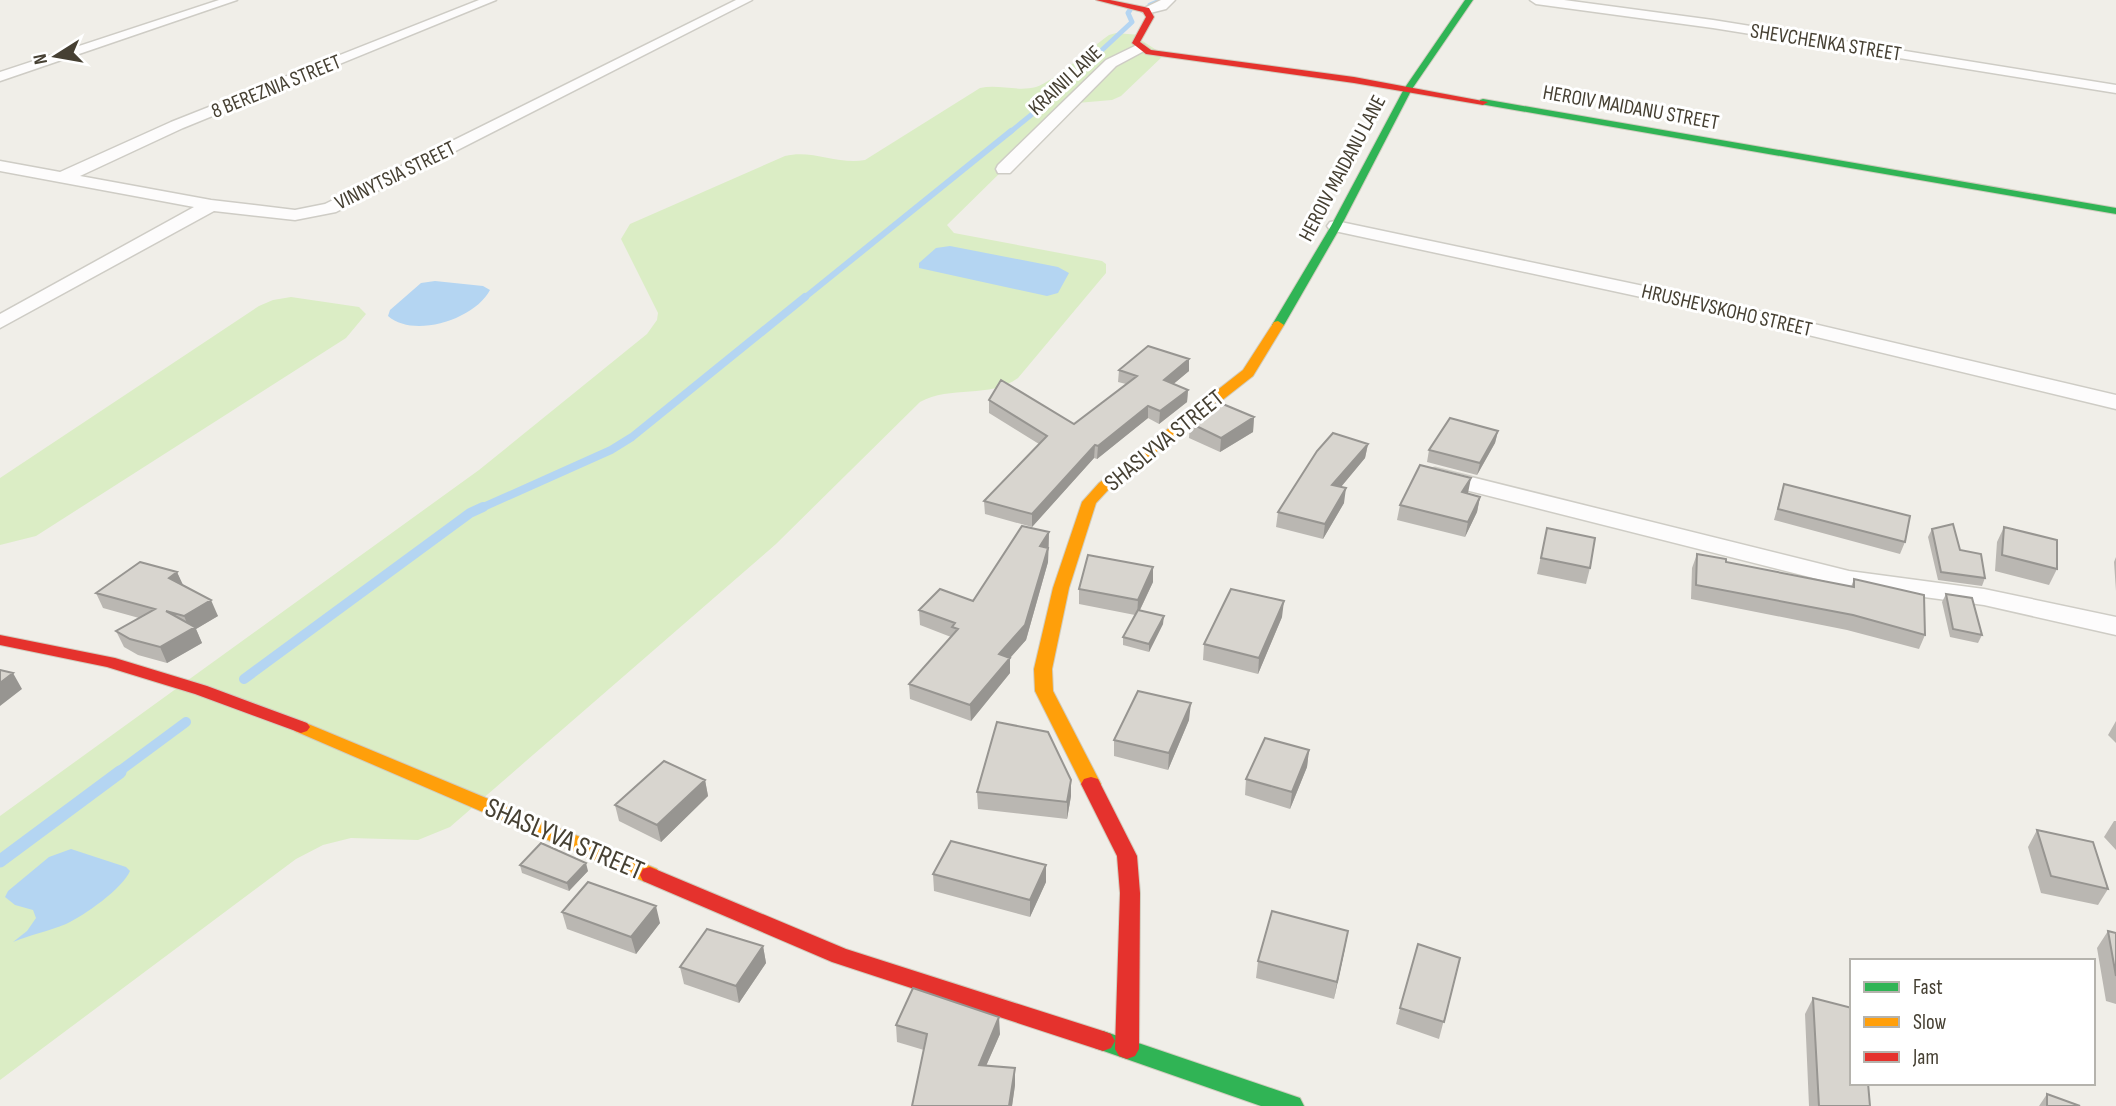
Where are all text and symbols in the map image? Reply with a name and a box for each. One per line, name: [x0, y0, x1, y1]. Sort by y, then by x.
street label: SHEVCHENKA STREET: [1749, 18, 1904, 67]
north arrow: [21, 21, 91, 91]
street label: KRAINII LANE: [1024, 40, 1107, 121]
street label: 8 BEREZNIA STREET: [208, 49, 345, 124]
text: N: [29, 52, 53, 66]
street label: HEROIV MAIDANU STREET: [1541, 80, 1721, 135]
street label: HEROIV MAIDANU LANE: [1293, 91, 1391, 246]
street label: VINNYTSIA STREET: [331, 135, 460, 215]
street label: HRUSHEVSKOHO STREET: [1639, 279, 1815, 342]
street label: SHASLYVA STREET: [1099, 383, 1230, 497]
street label: SHASLYVA STREET: [480, 791, 649, 888]
legend: [1850, 959, 2095, 1085]
text: Fast: [1913, 975, 1943, 1000]
text: Slow: [1913, 1010, 1947, 1035]
text: Jam: [1912, 1045, 1939, 1070]

